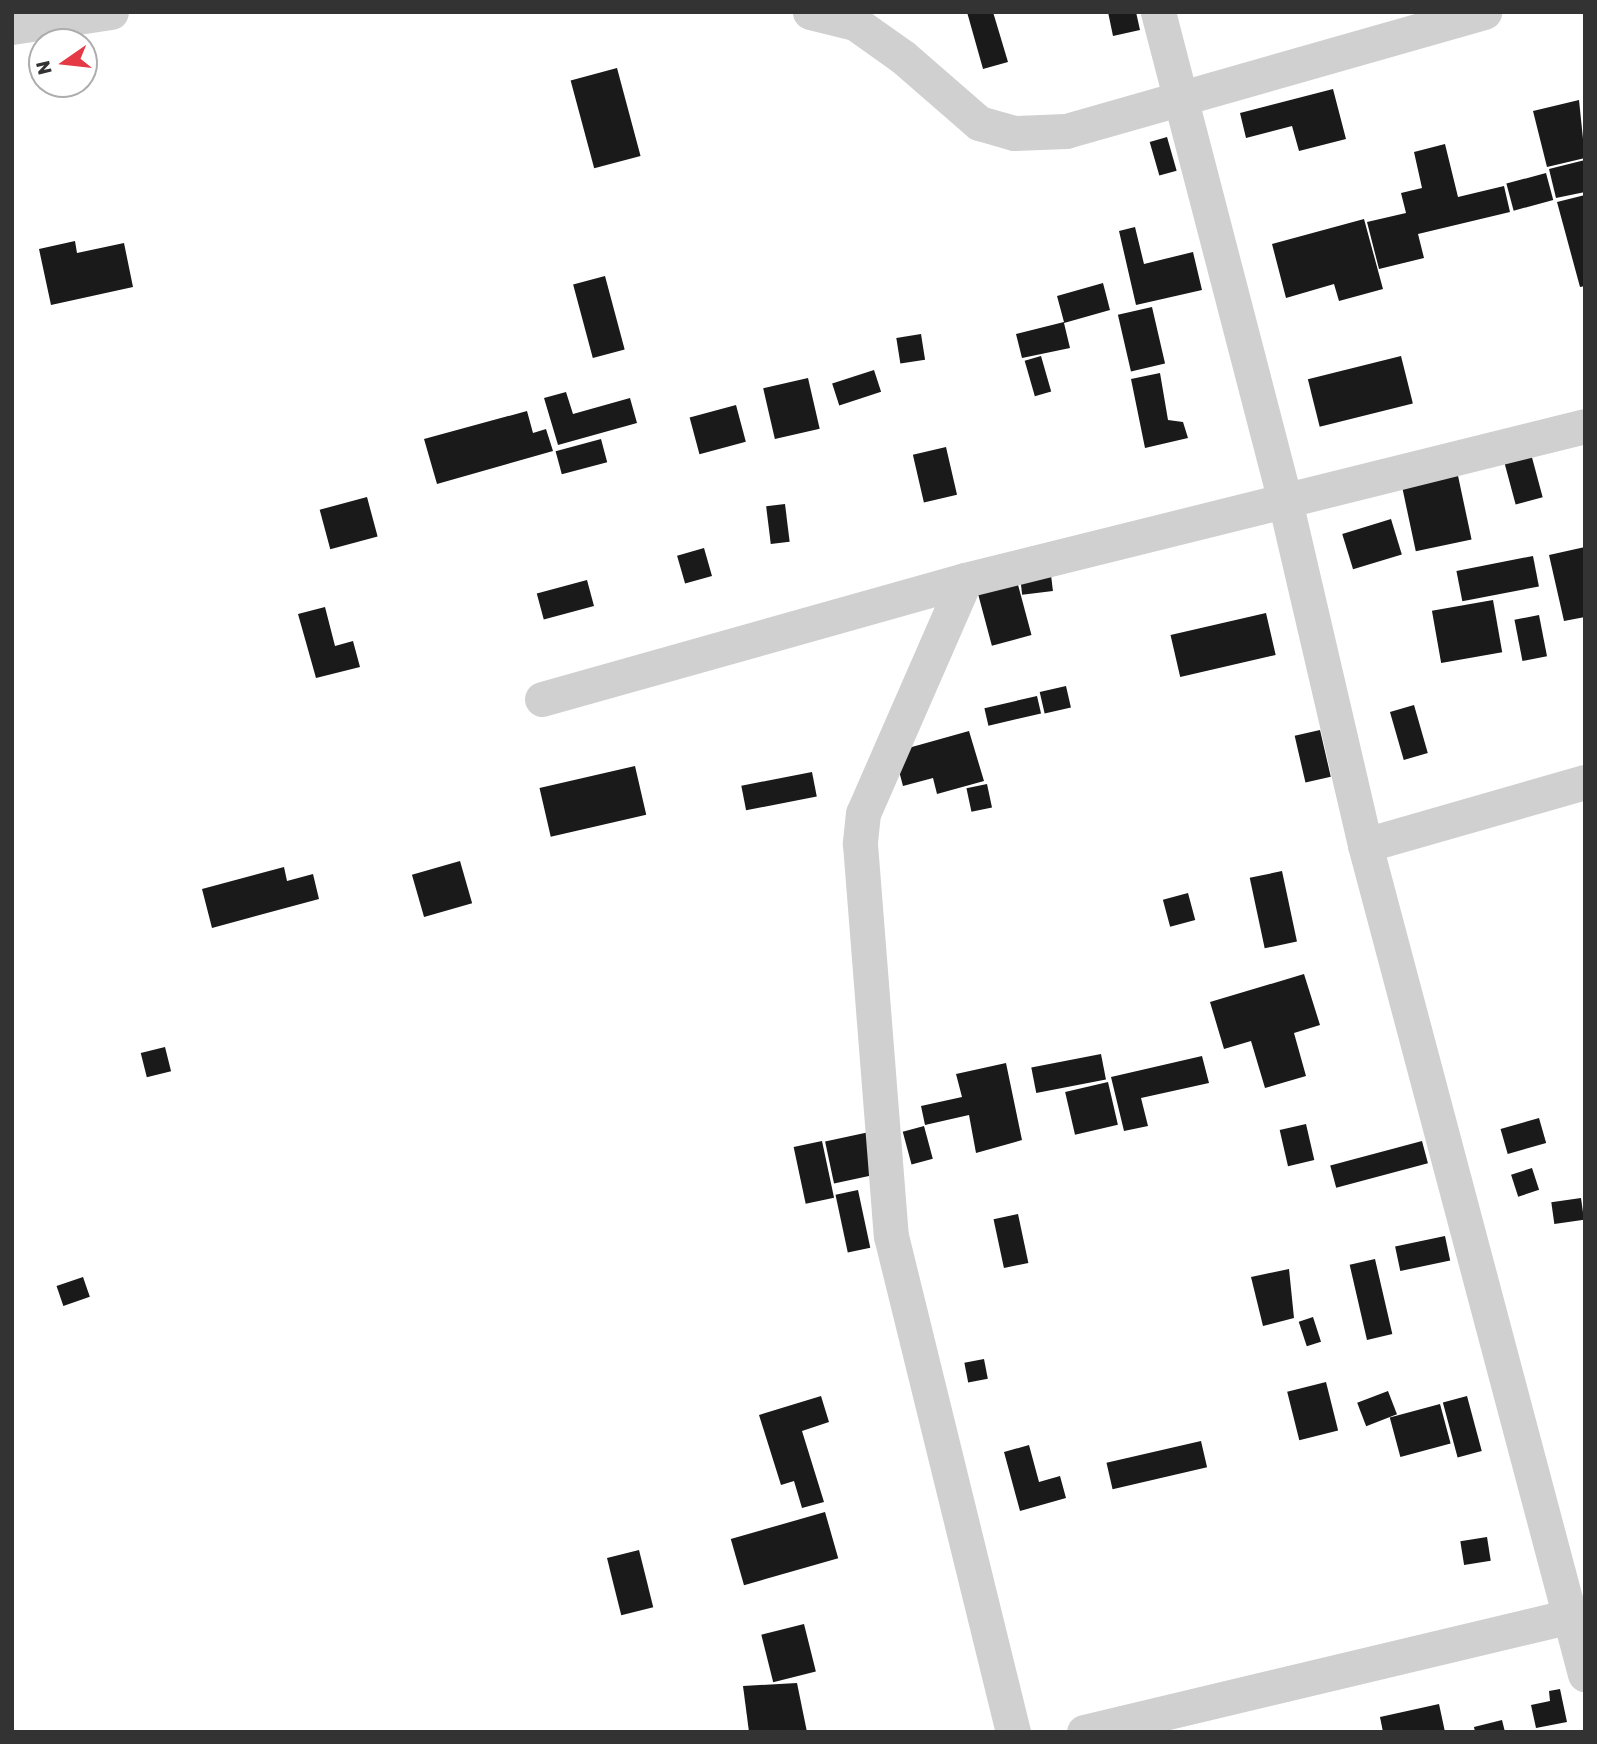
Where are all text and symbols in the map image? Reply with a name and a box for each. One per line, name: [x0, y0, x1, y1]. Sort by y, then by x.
north arrow: [28, 28, 98, 98]
text: N: [31, 58, 57, 77]

